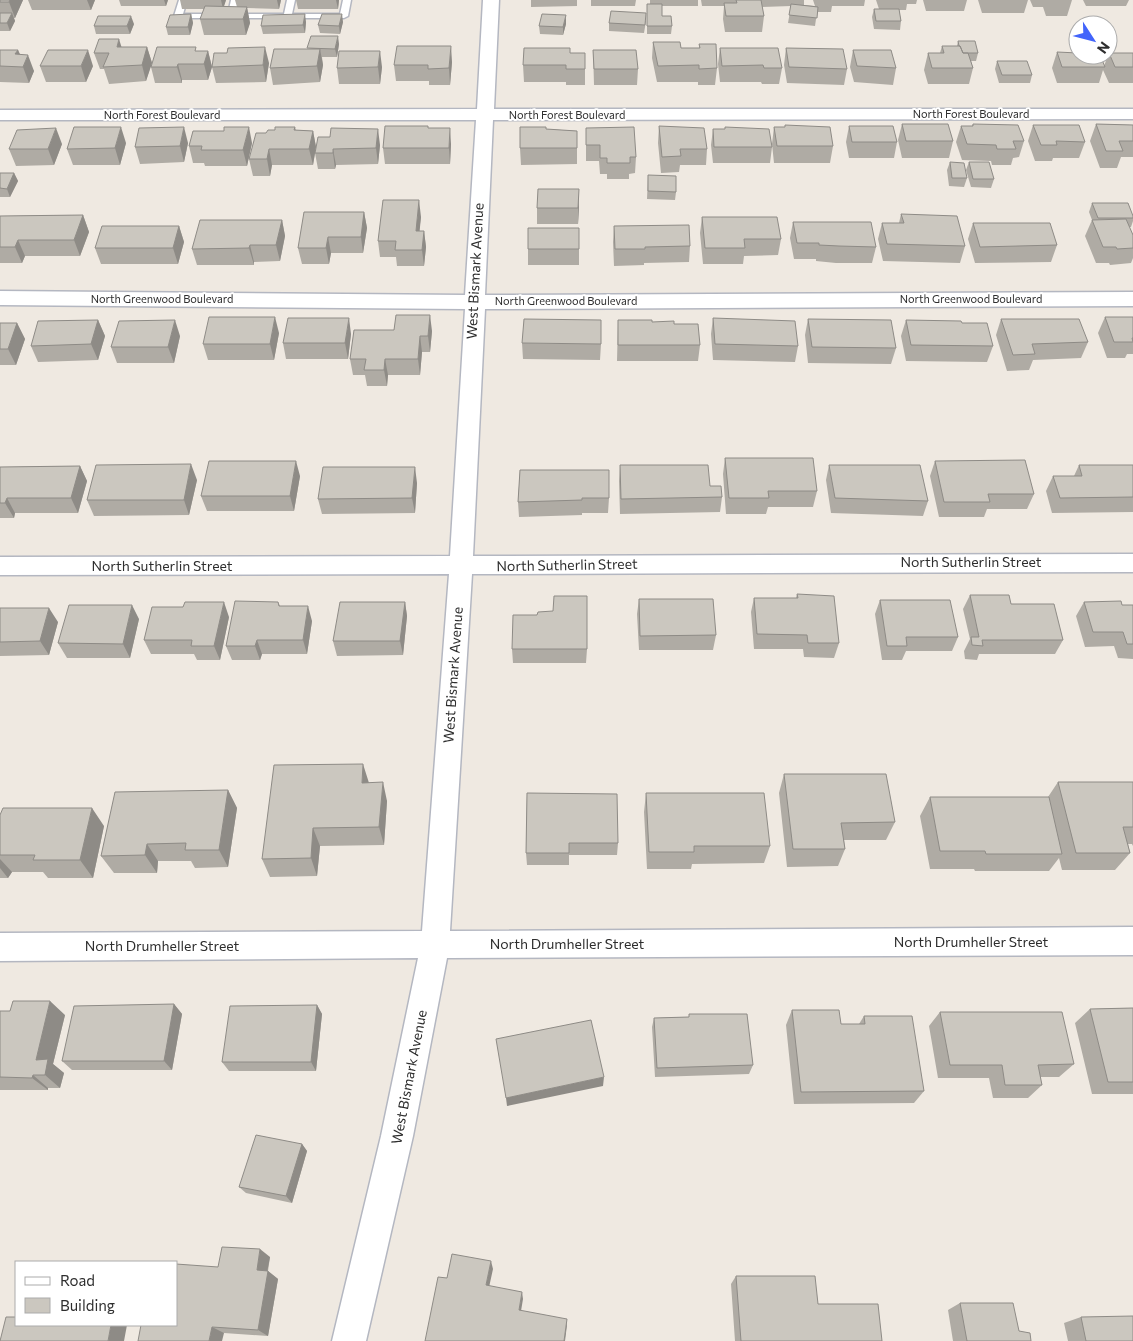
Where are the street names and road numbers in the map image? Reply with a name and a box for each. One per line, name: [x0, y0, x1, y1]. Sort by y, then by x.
street label: North Forest Boulevard: [913, 107, 1029, 120]
street label: North Forest Boulevard: [104, 108, 220, 121]
street label: North Forest Boulevard: [509, 108, 625, 121]
street label: West Bismark Avenue: [462, 202, 487, 340]
street label: North Greenwood Boulevard: [91, 292, 233, 305]
street label: North Greenwood Boulevard: [900, 292, 1042, 305]
street label: North Greenwood Boulevard: [495, 294, 637, 307]
street label: North Sutherlin Street: [900, 553, 1042, 570]
street label: North Sutherlin Street: [496, 555, 638, 574]
street label: North Sutherlin Street: [91, 557, 233, 574]
street label: West Bismark Avenue: [439, 606, 466, 744]
street label: North Drumheller Street: [894, 933, 1049, 950]
street label: North Drumheller Street: [490, 935, 645, 952]
street label: North Drumheller Street: [85, 937, 240, 954]
street label: West Bismark Avenue: [387, 1008, 430, 1146]

